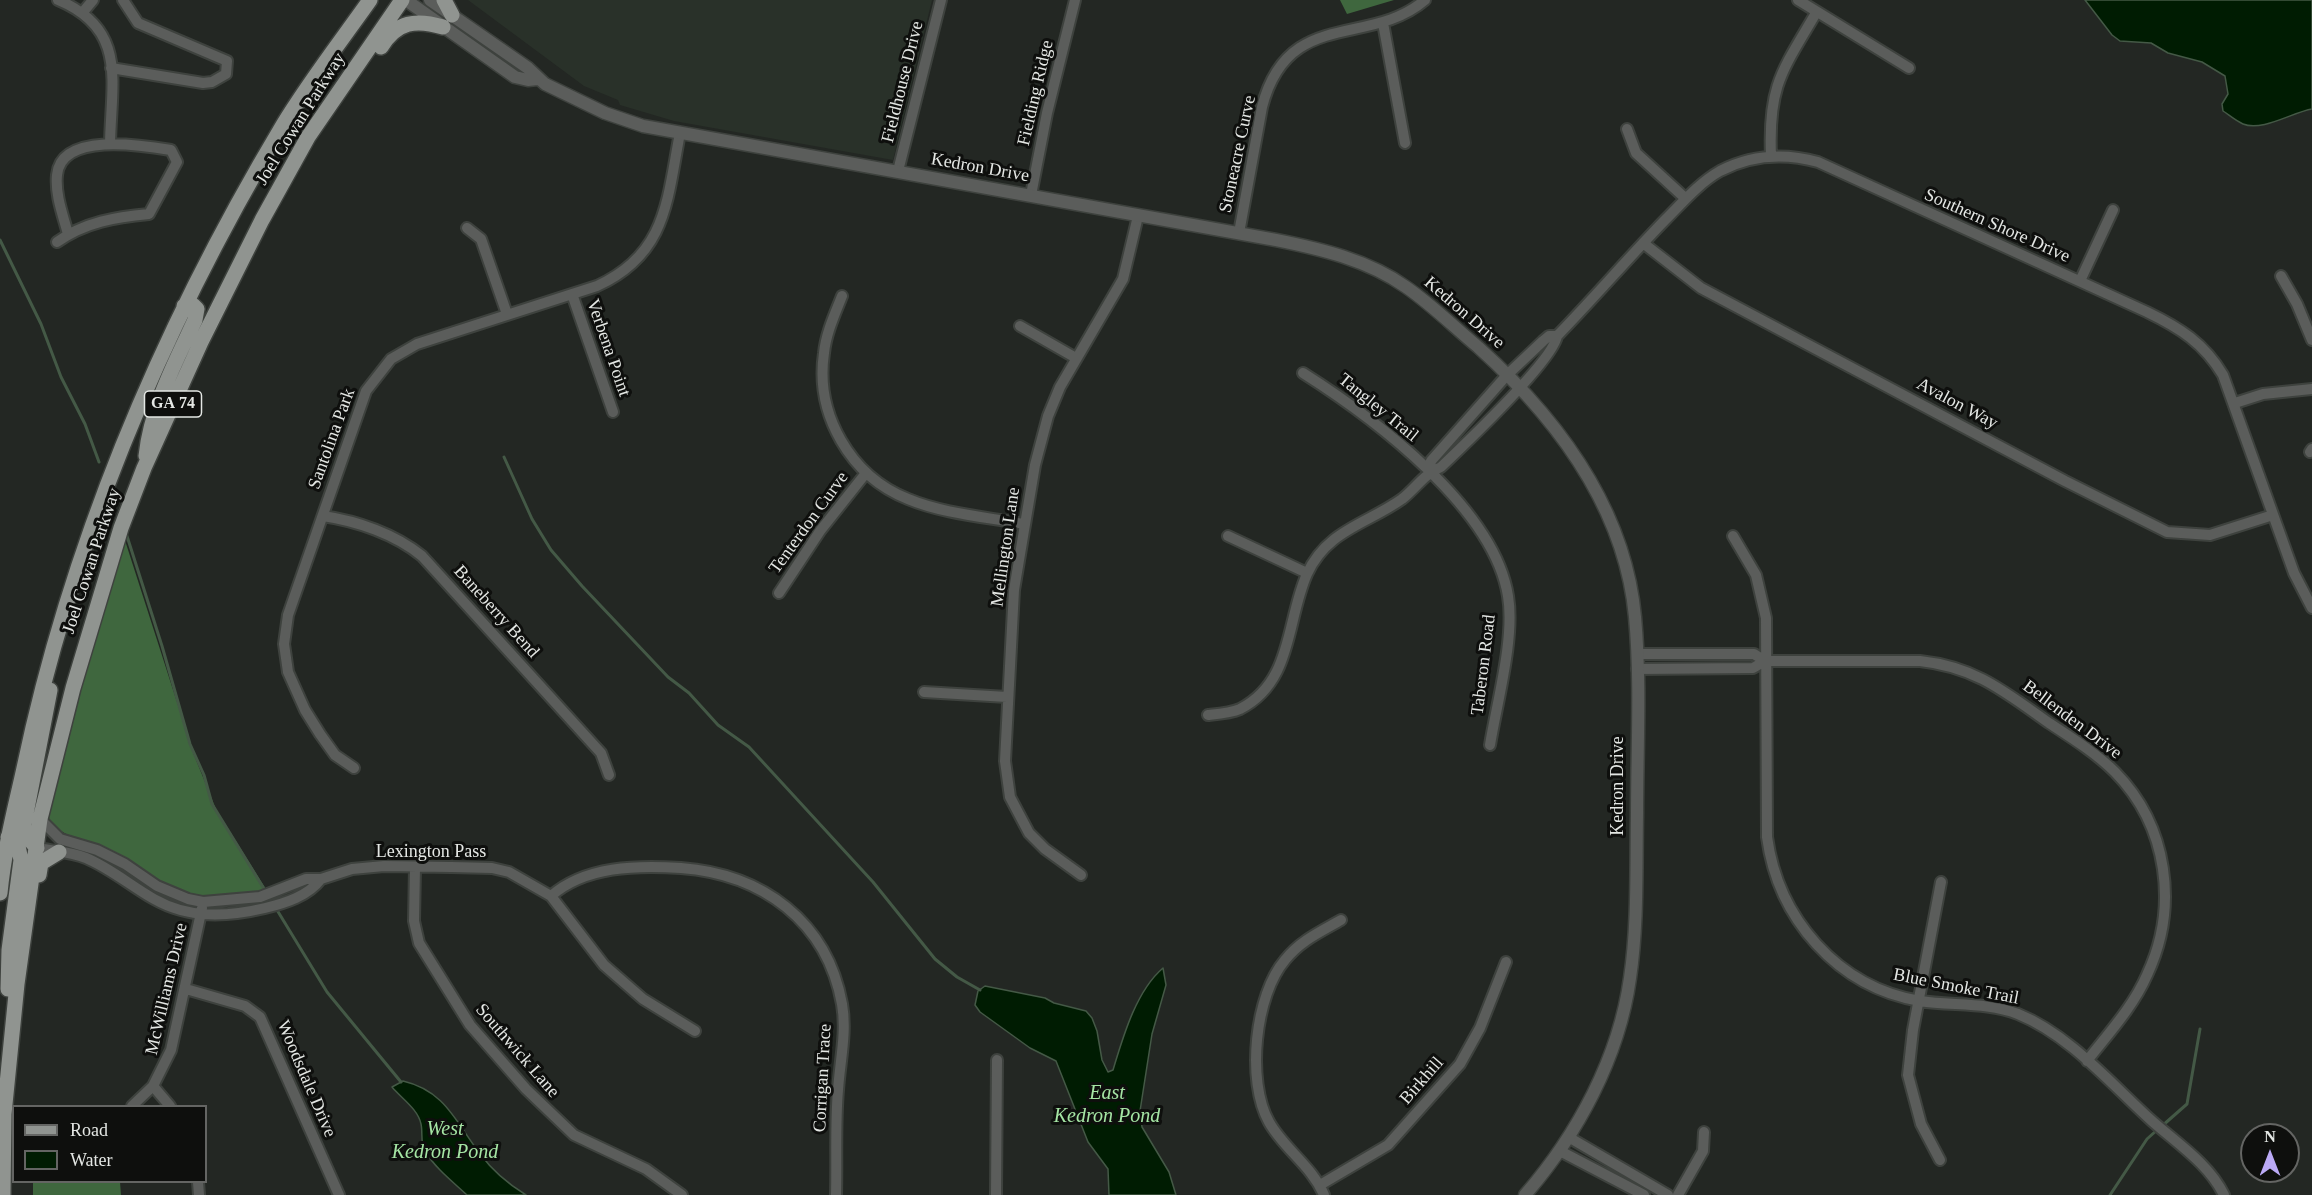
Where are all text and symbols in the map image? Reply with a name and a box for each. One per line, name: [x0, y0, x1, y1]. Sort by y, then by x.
street label: Fieldhouse Drive: [877, 19, 929, 145]
street label: Fielding Ridge: [1013, 38, 1059, 148]
street label: Joel Cowan Parkway: [252, 49, 350, 189]
street label: Stoneacre Curve: [1215, 93, 1261, 215]
street label: Kedron Drive: [929, 149, 1031, 187]
street label: Southern Shore Drive: [1921, 184, 2073, 268]
street label: Kedron Drive: [1419, 272, 1509, 354]
street label: Verbena Point: [581, 297, 635, 399]
street label: Tangley Trail: [1334, 369, 1422, 447]
street label: Avalon Way: [1913, 374, 2001, 434]
street label: Santolina Park: [304, 386, 360, 492]
road number: GA 74: [144, 391, 201, 417]
street label: Tenterdon Curve: [765, 468, 853, 578]
street label: Joel Cowan Parkway: [58, 485, 126, 637]
street label: Mellington Lane: [987, 486, 1025, 608]
street label: Baneberry Bend: [449, 561, 543, 663]
street label: Taberon Road: [1467, 613, 1501, 717]
street label: Bellenden Drive: [2018, 676, 2126, 764]
street label: Kedron Drive: [1607, 736, 1629, 836]
street label: Lexington Pass: [376, 841, 486, 863]
street label: McWilliams Drive: [141, 921, 193, 1057]
street label: Blue Smoke Trail: [1891, 964, 2021, 1010]
street label: Southwick Lane: [470, 1000, 564, 1102]
street label: Woodsdale Drive: [272, 1017, 340, 1141]
street label: Corrigan Trace: [809, 1023, 837, 1133]
street label: Birkhill: [1395, 1053, 1449, 1109]
water label: East Kedron Pond: [1054, 1082, 1160, 1129]
legend: [12, 1105, 207, 1183]
water label: West Kedron Pond: [392, 1118, 498, 1165]
text: Road: [70, 1120, 108, 1140]
north arrow: [2240, 1123, 2300, 1183]
text: N: [2264, 1128, 2276, 1145]
text: Water: [70, 1150, 113, 1170]

